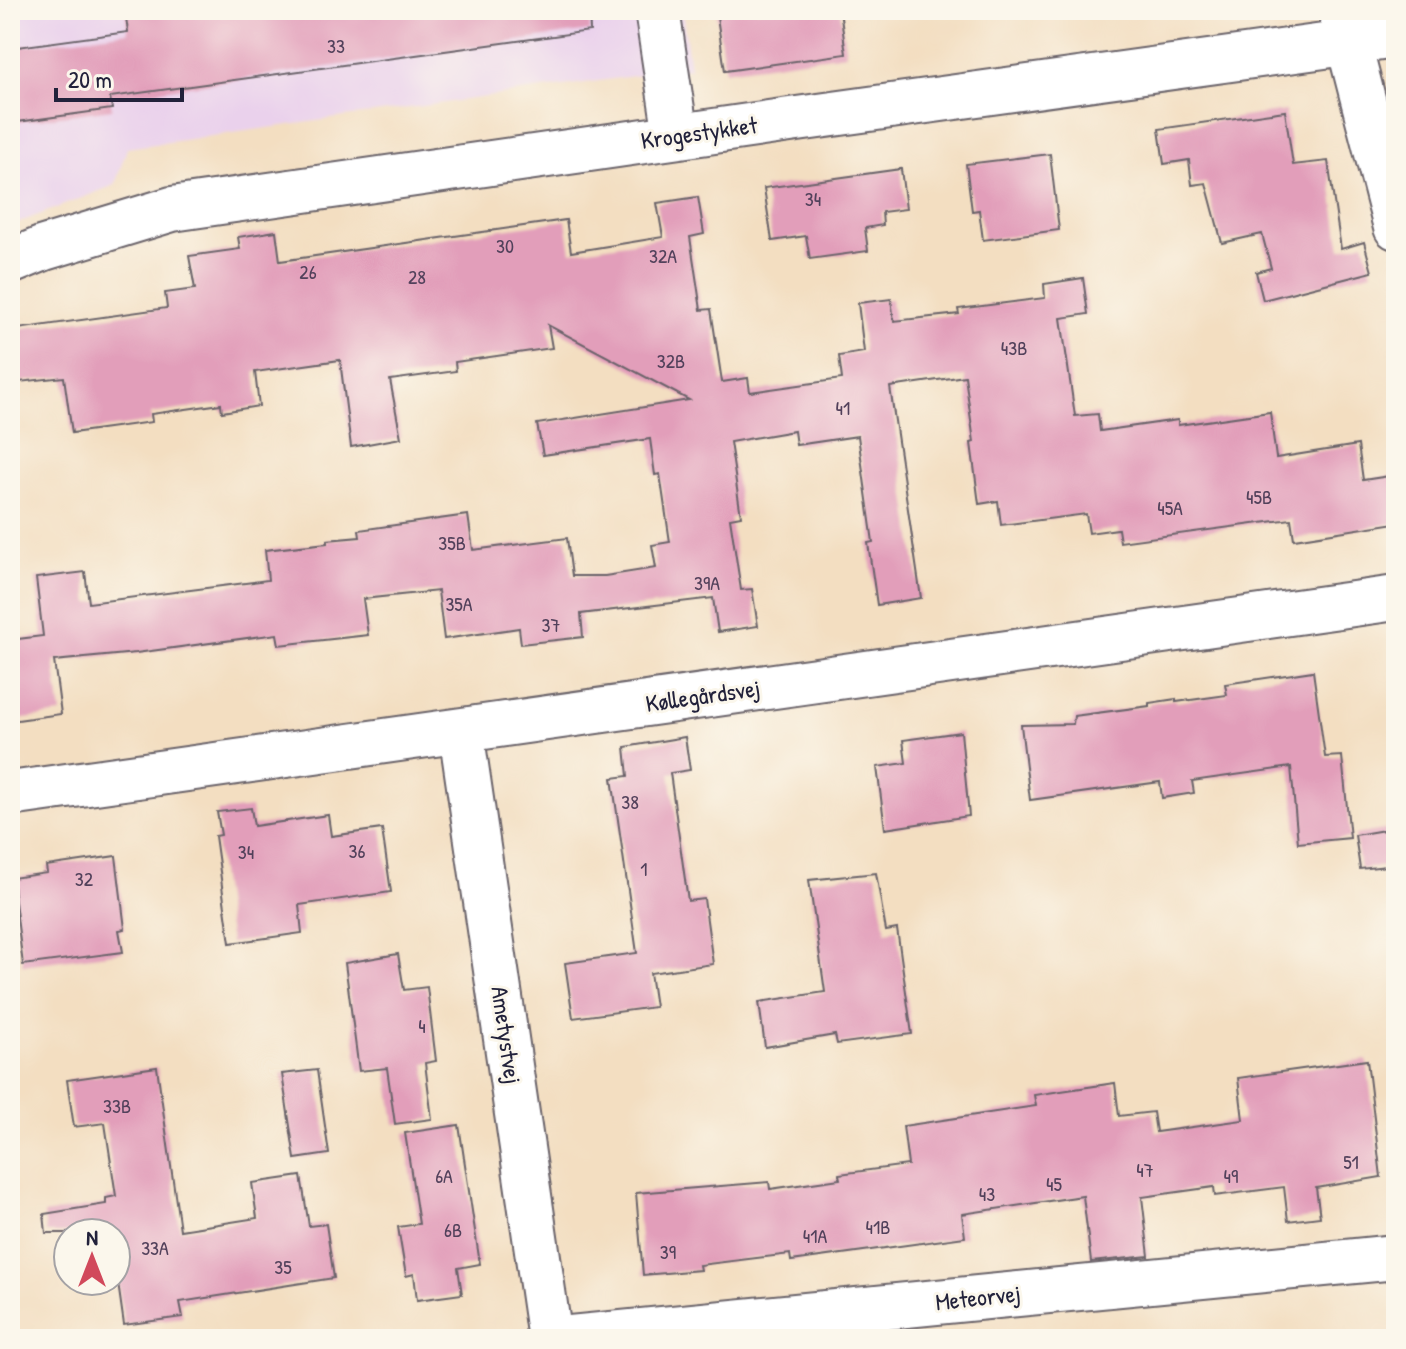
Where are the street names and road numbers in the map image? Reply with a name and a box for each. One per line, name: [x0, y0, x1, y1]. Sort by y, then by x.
street label: Krogestykket: [639, 108, 760, 156]
street label: Køllegårdsvej: [644, 671, 762, 719]
street label: Ametystvej: [484, 984, 530, 1086]
street label: Meteorvej: [934, 1277, 1022, 1317]

